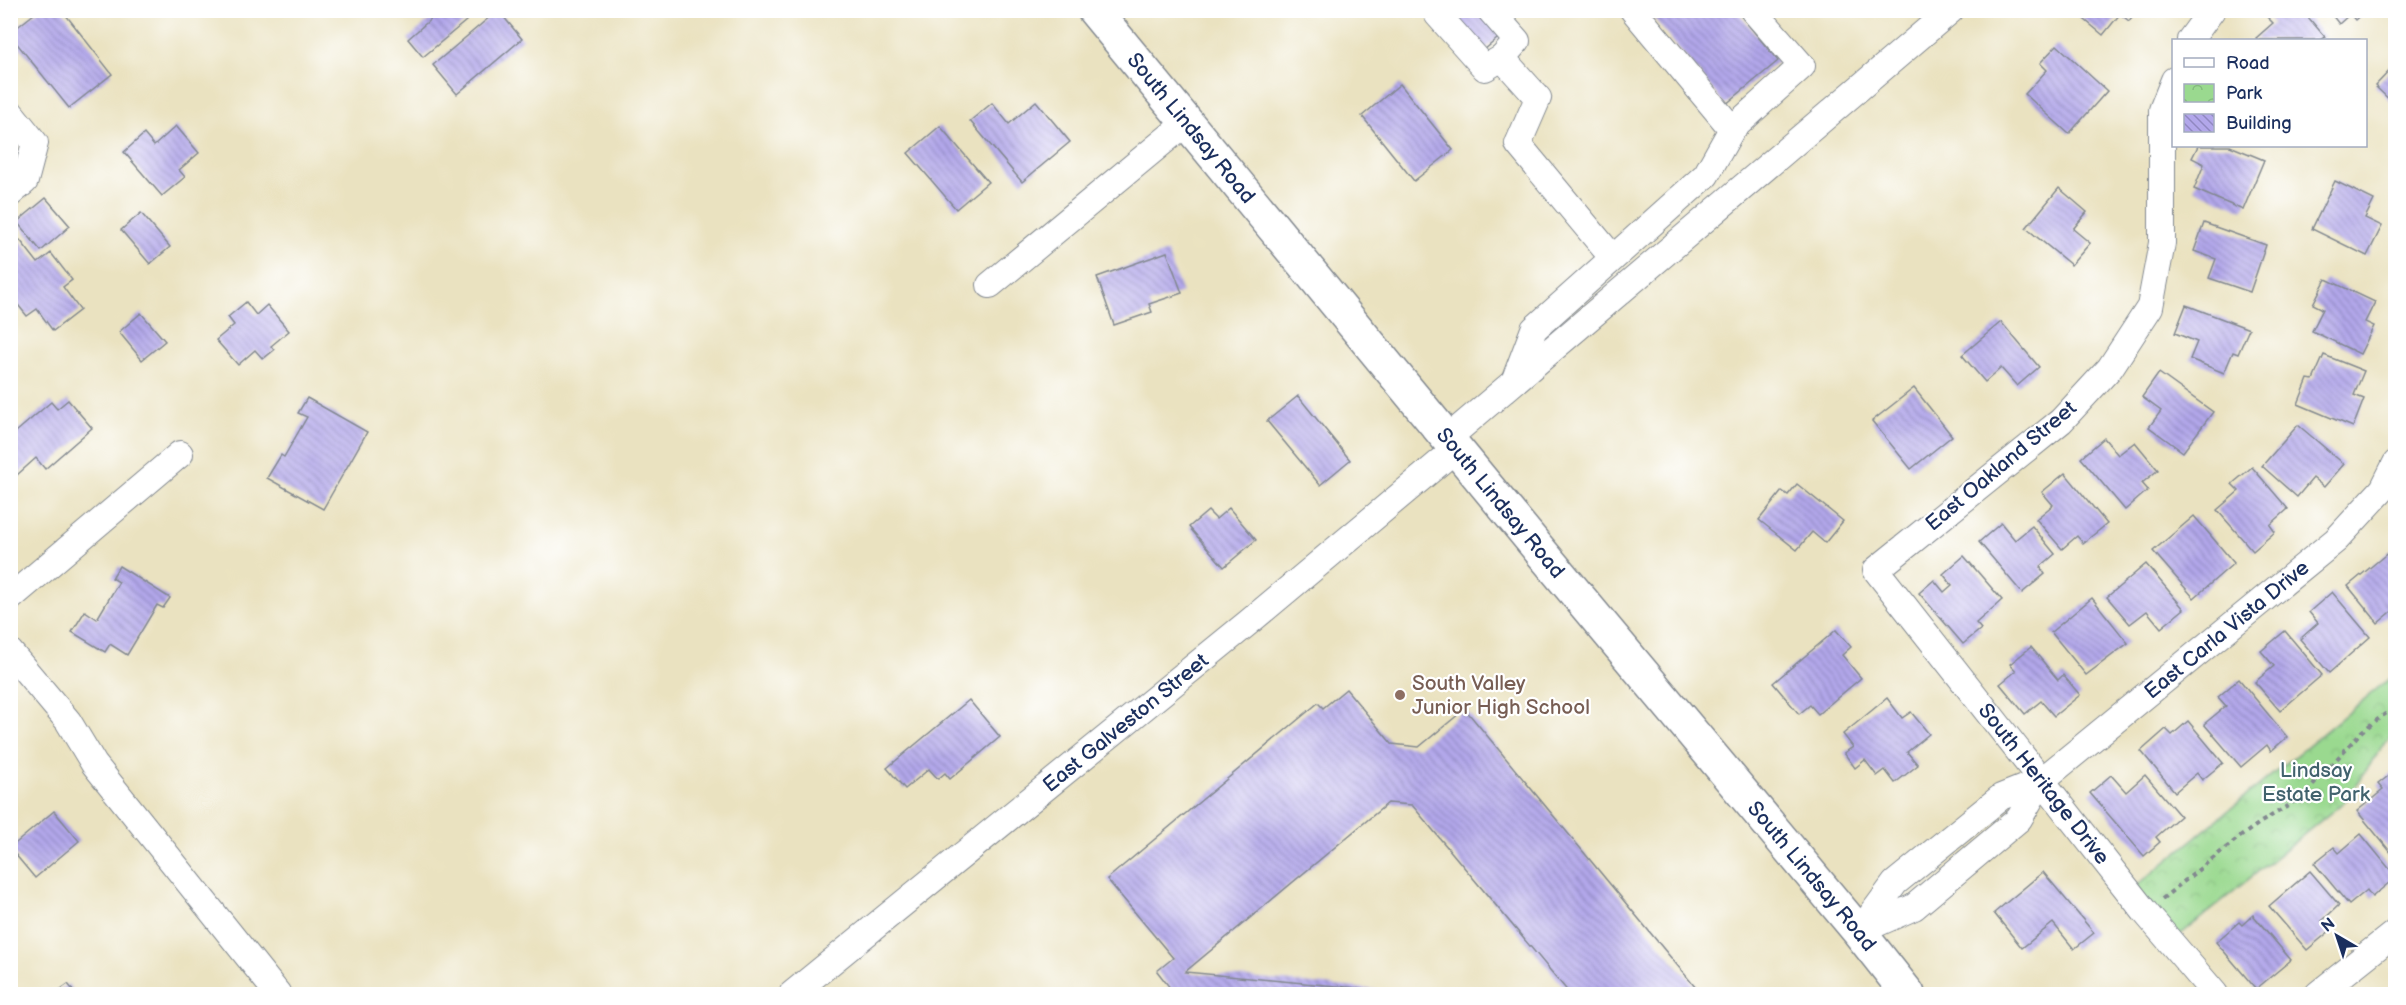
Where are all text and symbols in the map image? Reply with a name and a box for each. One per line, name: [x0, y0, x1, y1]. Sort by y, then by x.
legend: [2172, 39, 2367, 147]
street label: South Lindsay Road: [1122, 48, 1261, 208]
text: Road: [2226, 53, 2270, 74]
text: Park: [2226, 83, 2262, 104]
text: Building: [2226, 113, 2292, 134]
street label: East Oakland Street: [1920, 395, 2082, 536]
street label: South Lindsay Road: [1431, 423, 1570, 583]
street label: East Carla Vista Drive: [2139, 555, 2314, 704]
street label: East Galveston Street: [1038, 648, 1214, 797]
place label: South Valley Junior High School: [1412, 671, 1590, 720]
marker: South Valley Junior High School: [1393, 688, 1407, 702]
street label: South Heritage Drive: [1973, 698, 2115, 869]
park label: Lindsay Estate Park: [2262, 758, 2371, 807]
street label: South Lindsay Road: [1742, 796, 1882, 956]
north arrow: [2307, 906, 2367, 966]
text: N: [2318, 914, 2339, 937]

